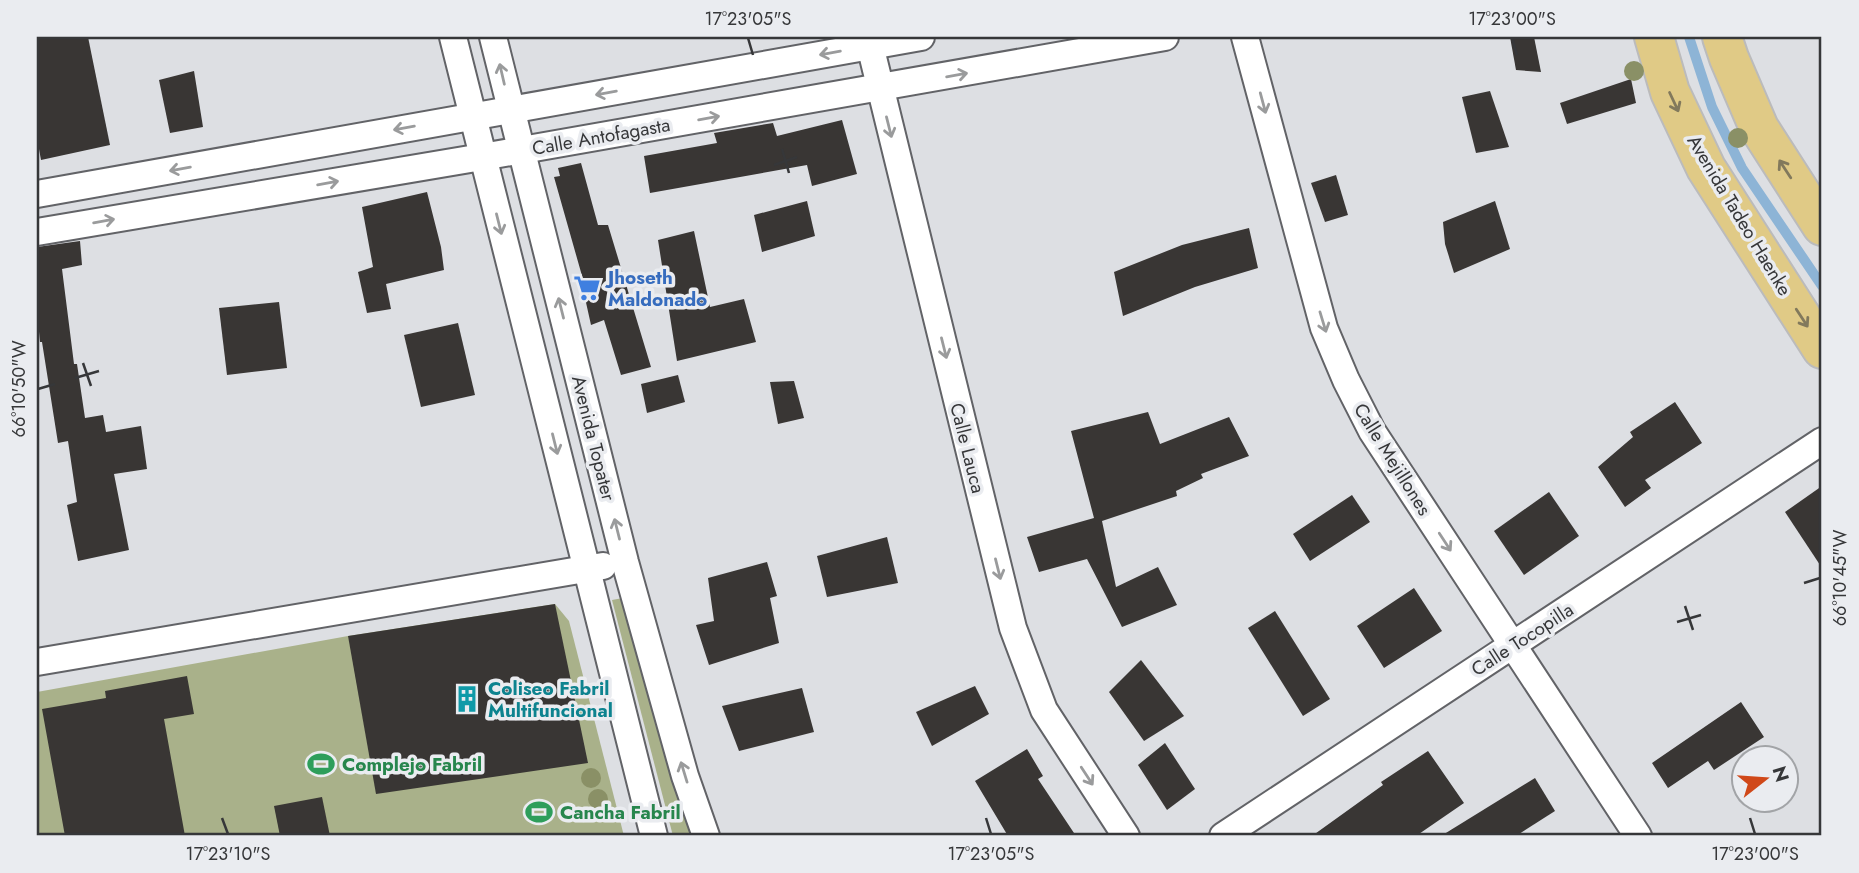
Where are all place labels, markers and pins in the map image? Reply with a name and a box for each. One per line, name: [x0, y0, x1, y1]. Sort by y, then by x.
place label: Jhoseth Maldonado: [604, 264, 707, 313]
supermarket icon: Jhoseth Maldonado: [572, 273, 602, 303]
place label: Coliseo Fabril Multifuncional: [488, 675, 613, 724]
building icon: Coliseo Fabril Multifuncional: [452, 684, 482, 714]
sports icon: Complejo Fabril: [306, 749, 336, 779]
place label: Complejo Fabril: [342, 751, 482, 778]
sports icon: Cancha Fabril: [524, 797, 554, 827]
place label: Cancha Fabril: [560, 799, 681, 826]

